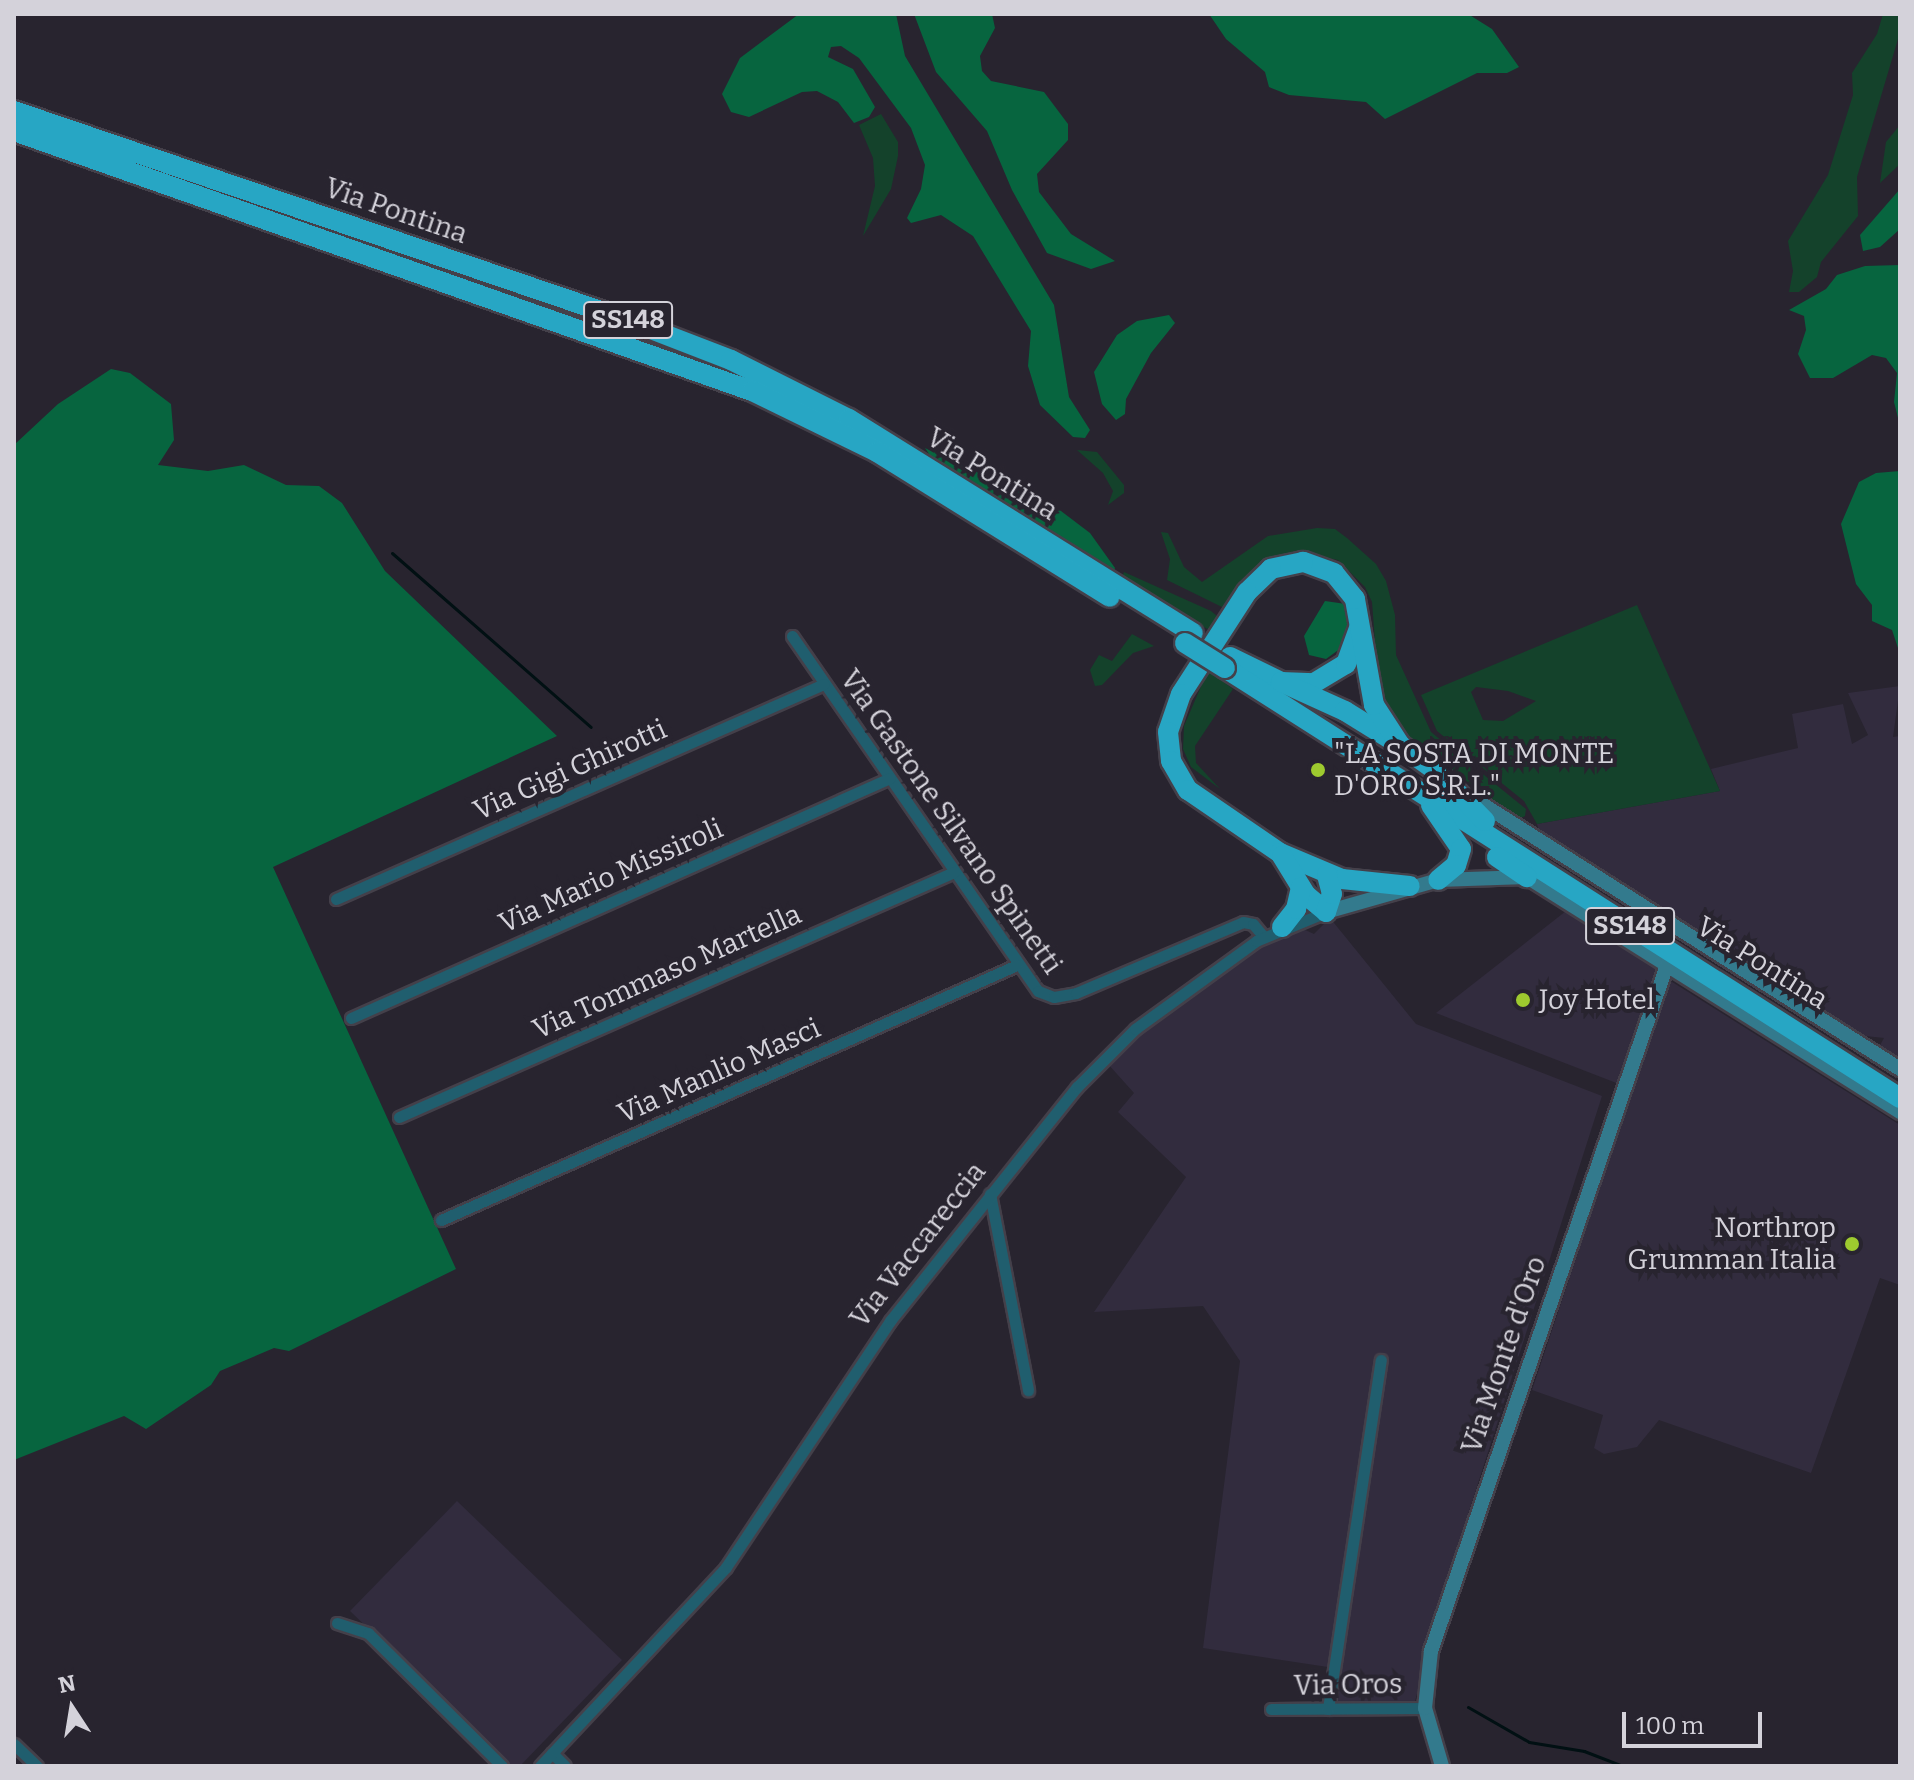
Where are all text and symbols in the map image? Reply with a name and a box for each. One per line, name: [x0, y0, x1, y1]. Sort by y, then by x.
street label: Via Pontina: [320, 171, 472, 251]
road number: SS148: [582, 298, 674, 342]
street label: Via Pontina: [920, 420, 1064, 528]
street label: Via Gastone Silvano Spinetti: [833, 663, 1069, 981]
street label: Via Gigi Ghirotti: [468, 712, 672, 828]
place label: "LA SOSTA DI MONTE D'ORO S.R.L.": [1334, 737, 1614, 803]
marker: "LA SOSTA DI MONTE D'ORO S.R.L.": [1309, 761, 1327, 779]
street label: Via Mario Missiroli: [494, 812, 728, 940]
street label: Via Tommaso Martella: [528, 898, 806, 1046]
road number: SS148: [1584, 904, 1676, 948]
street label: Via Pontina: [1690, 909, 1834, 1017]
place label: Joy Hotel: [1539, 983, 1655, 1017]
marker: Joy Hotel: [1514, 991, 1532, 1009]
street label: Via Manlio Masci: [613, 1011, 825, 1131]
street label: Via Vaccareccia: [843, 1156, 993, 1334]
place label: Northrop Grumman Italia: [1627, 1211, 1836, 1277]
marker: Northrop Grumman Italia: [1843, 1235, 1861, 1253]
street label: Via Monte d'Oro: [1455, 1252, 1553, 1458]
street label: Via Oros: [1293, 1667, 1403, 1703]
north arrow: [32, 1668, 112, 1748]
text: N: [56, 1669, 78, 1699]
scale bar: [1626, 1696, 1766, 1746]
text: 100 m: [1636, 1712, 1704, 1740]

